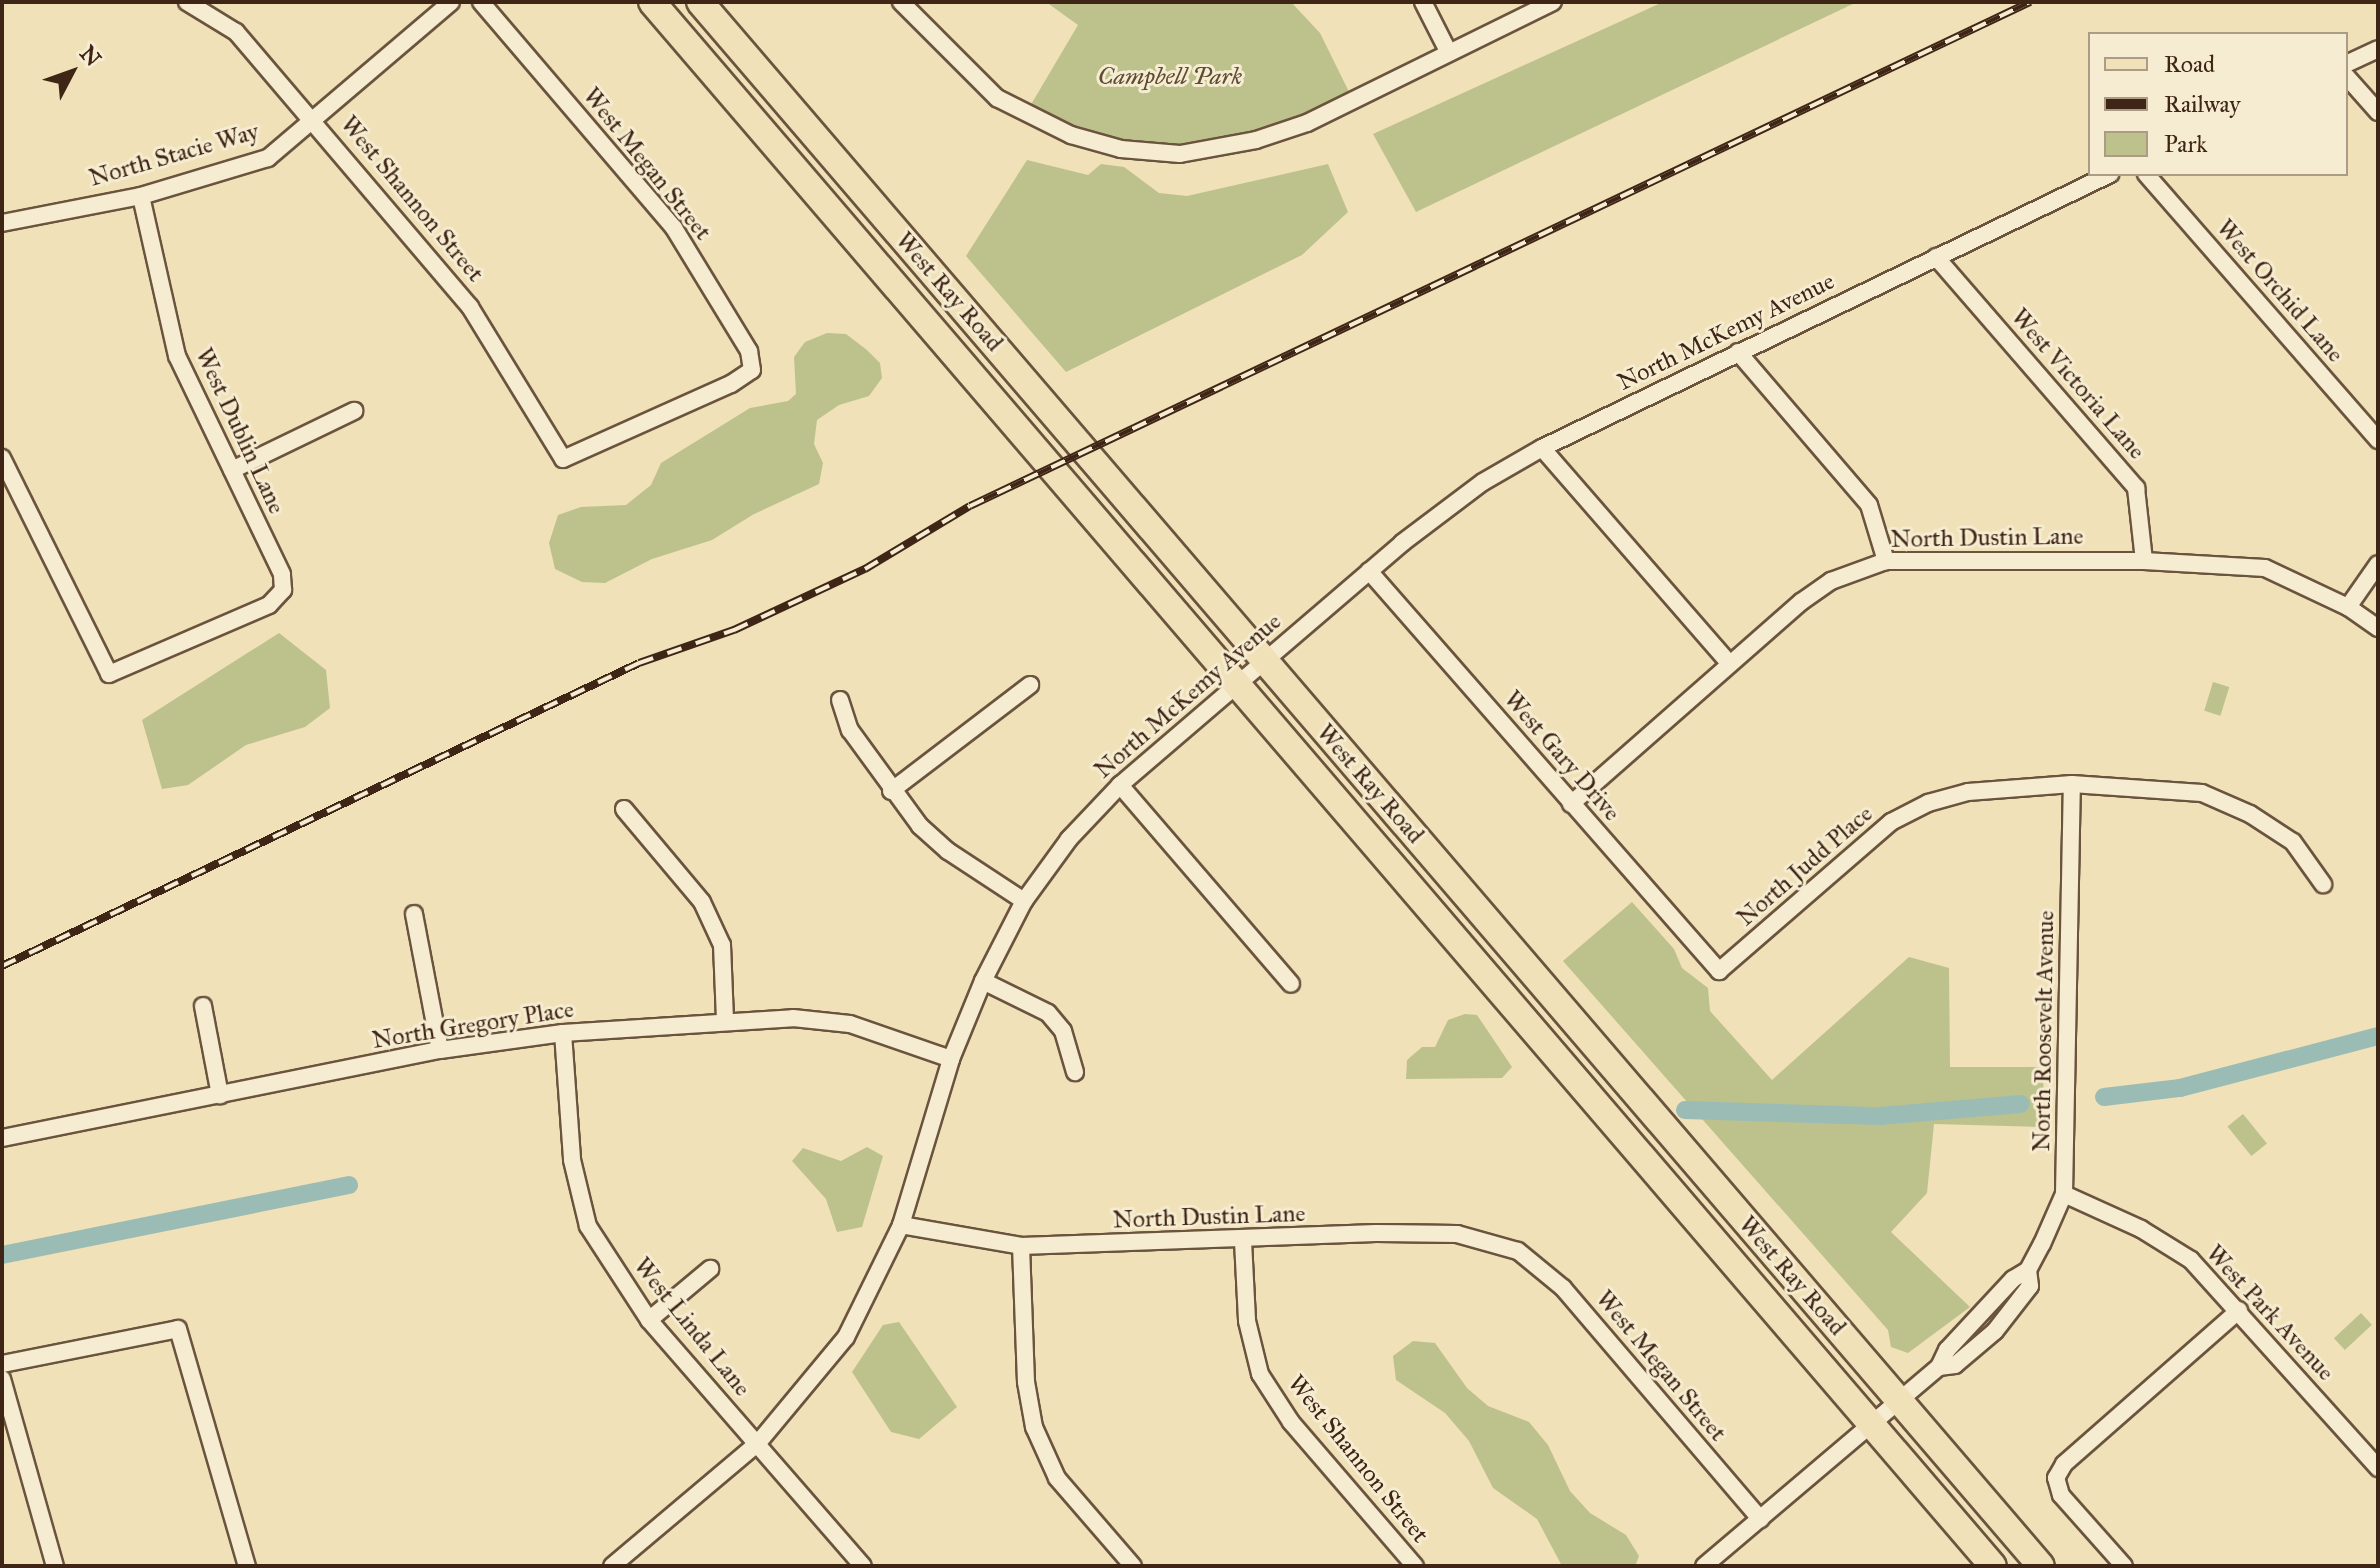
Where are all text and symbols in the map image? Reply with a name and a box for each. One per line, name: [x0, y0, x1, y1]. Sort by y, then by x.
north arrow: [32, 32, 112, 112]
legend: [2088, 32, 2348, 176]
text: N: [74, 40, 107, 72]
text: Road: [2164, 49, 2215, 79]
park label: Campbell Park: [1098, 63, 1242, 91]
street label: West Megan Street: [577, 82, 717, 246]
text: Railway: [2164, 89, 2241, 119]
street label: West Shannon Street: [334, 110, 490, 288]
street label: North Stacie Way: [86, 117, 262, 193]
text: Park: [2164, 129, 2207, 159]
street label: West Orchid Lane: [2210, 214, 2350, 368]
street label: West Ray Road: [889, 227, 1009, 357]
street label: North McKemy Avenue: [1613, 267, 1839, 397]
street label: West Victoria Lane: [2005, 303, 2151, 465]
street label: West Dublin Lane: [189, 344, 291, 518]
street label: North Dustin Lane: [1890, 522, 2084, 554]
street label: North McKemy Avenue: [1089, 607, 1287, 785]
street label: West Gary Drive: [1498, 685, 1626, 827]
street label: West Ray Road: [1310, 719, 1430, 849]
street label: North Judd Place: [1731, 799, 1879, 933]
street label: North Roosevelt Avenue: [2027, 910, 2061, 1152]
street label: North Gregory Place: [370, 995, 576, 1055]
street label: North Dustin Lane: [1112, 1199, 1306, 1235]
street label: West Ray Road: [1732, 1211, 1852, 1341]
street label: West Park Avenue: [2200, 1239, 2340, 1387]
street label: West Linda Lane: [627, 1252, 757, 1402]
street label: West Megan Street: [1590, 1285, 1732, 1447]
street label: West Shannon Street: [1282, 1369, 1434, 1549]

